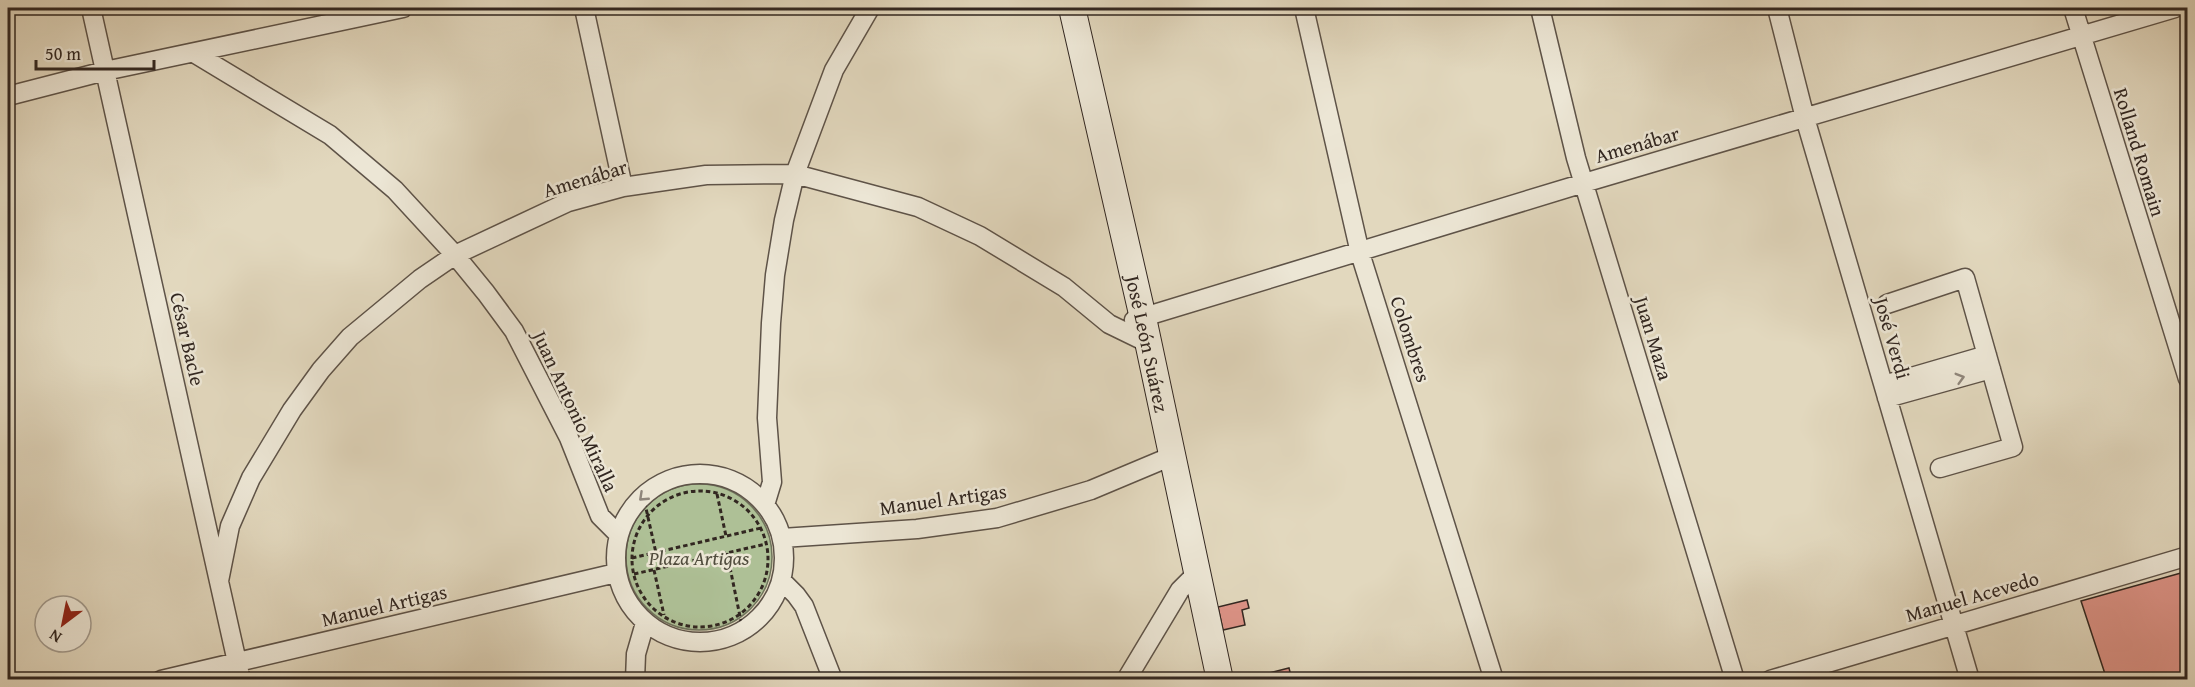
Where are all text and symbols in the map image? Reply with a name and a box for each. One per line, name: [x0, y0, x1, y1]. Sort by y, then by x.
scale bar: [36, 33, 154, 71]
text: 50 m: [45, 40, 81, 67]
street label: Rolland Romain: [2107, 84, 2173, 220]
street label: Amenábar: [1591, 118, 1683, 170]
street label: Amenábar: [539, 151, 631, 205]
street label: José León Suárez: [1118, 269, 1177, 415]
street label: César Bacle: [163, 290, 213, 388]
street label: Juan Maza: [1627, 290, 1681, 384]
street label: José Verdi: [1867, 291, 1919, 383]
street label: Colombres: [1383, 292, 1439, 386]
street label: Juan Antonio Miralla: [525, 323, 626, 497]
one-way arrow: [1954, 372, 1964, 385]
street label: Manuel Artigas: [878, 476, 1008, 522]
one-way arrow: [639, 490, 649, 501]
park label: Plaza Artigas: [648, 543, 750, 572]
street label: Manuel Acevedo: [1902, 563, 2042, 629]
street label: Manuel Artigas: [319, 576, 450, 633]
north arrow: [33, 594, 93, 654]
text: N: [44, 624, 66, 650]

